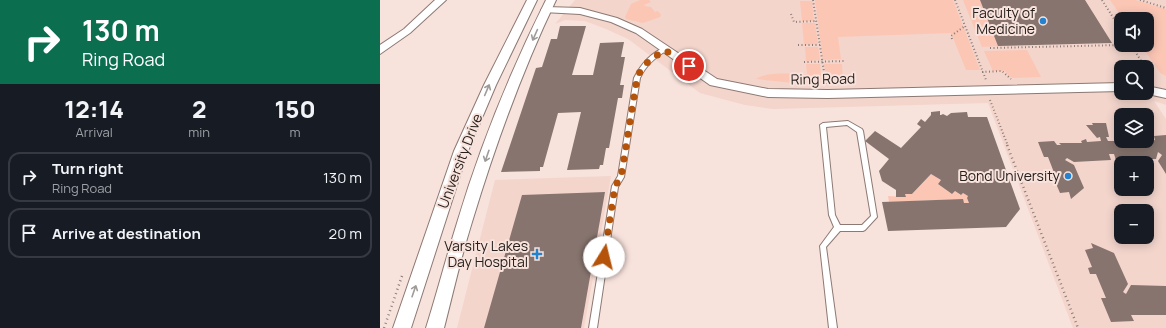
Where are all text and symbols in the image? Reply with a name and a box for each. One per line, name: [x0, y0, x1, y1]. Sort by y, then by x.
place label: Faculty of Medicine: [972, 3, 1035, 38]
text: 130 m: [82, 11, 160, 49]
map controls: [1114, 12, 1154, 244]
button: sound: [1114, 12, 1154, 52]
icon: right: [16, 16, 68, 68]
marker: Faculty of Medicine: [1038, 16, 1048, 26]
one-way arrow: [531, 29, 538, 41]
text: Ring Road: [82, 47, 165, 71]
pin: [672, 49, 706, 83]
icon: arrive: [678, 55, 700, 77]
button: search: [1114, 60, 1154, 100]
street label: Ring Road: [790, 68, 855, 89]
one-way arrow: [484, 85, 492, 97]
text: 12:14: [64, 92, 124, 125]
text: 2: [192, 92, 206, 125]
text: 150: [274, 92, 316, 125]
button: layers: [1114, 108, 1154, 148]
street label: University Drive: [433, 111, 486, 211]
text: Arrival: [76, 123, 113, 141]
text: min: [188, 123, 210, 141]
text: m: [290, 123, 301, 141]
one-way arrow: [483, 149, 490, 162]
button: +: [1114, 156, 1154, 196]
text: Turn right: [52, 158, 123, 179]
icon: right: [18, 166, 40, 188]
place label: Bond University: [959, 166, 1061, 185]
text: 130 m: [323, 167, 362, 188]
marker: Bond University: [1063, 171, 1073, 181]
text: Ring Road: [52, 179, 112, 197]
button: −: [1114, 204, 1154, 244]
icon: arrive: [18, 222, 40, 244]
text: Arrive at destination: [52, 223, 201, 244]
text: 20 m: [329, 223, 362, 244]
place label: Varsity Lakes Day Hospital: [444, 236, 528, 271]
position arrow: [583, 236, 625, 278]
marker: Varsity Lakes Day Hospital: [531, 248, 543, 260]
one-way arrow: [411, 285, 418, 298]

